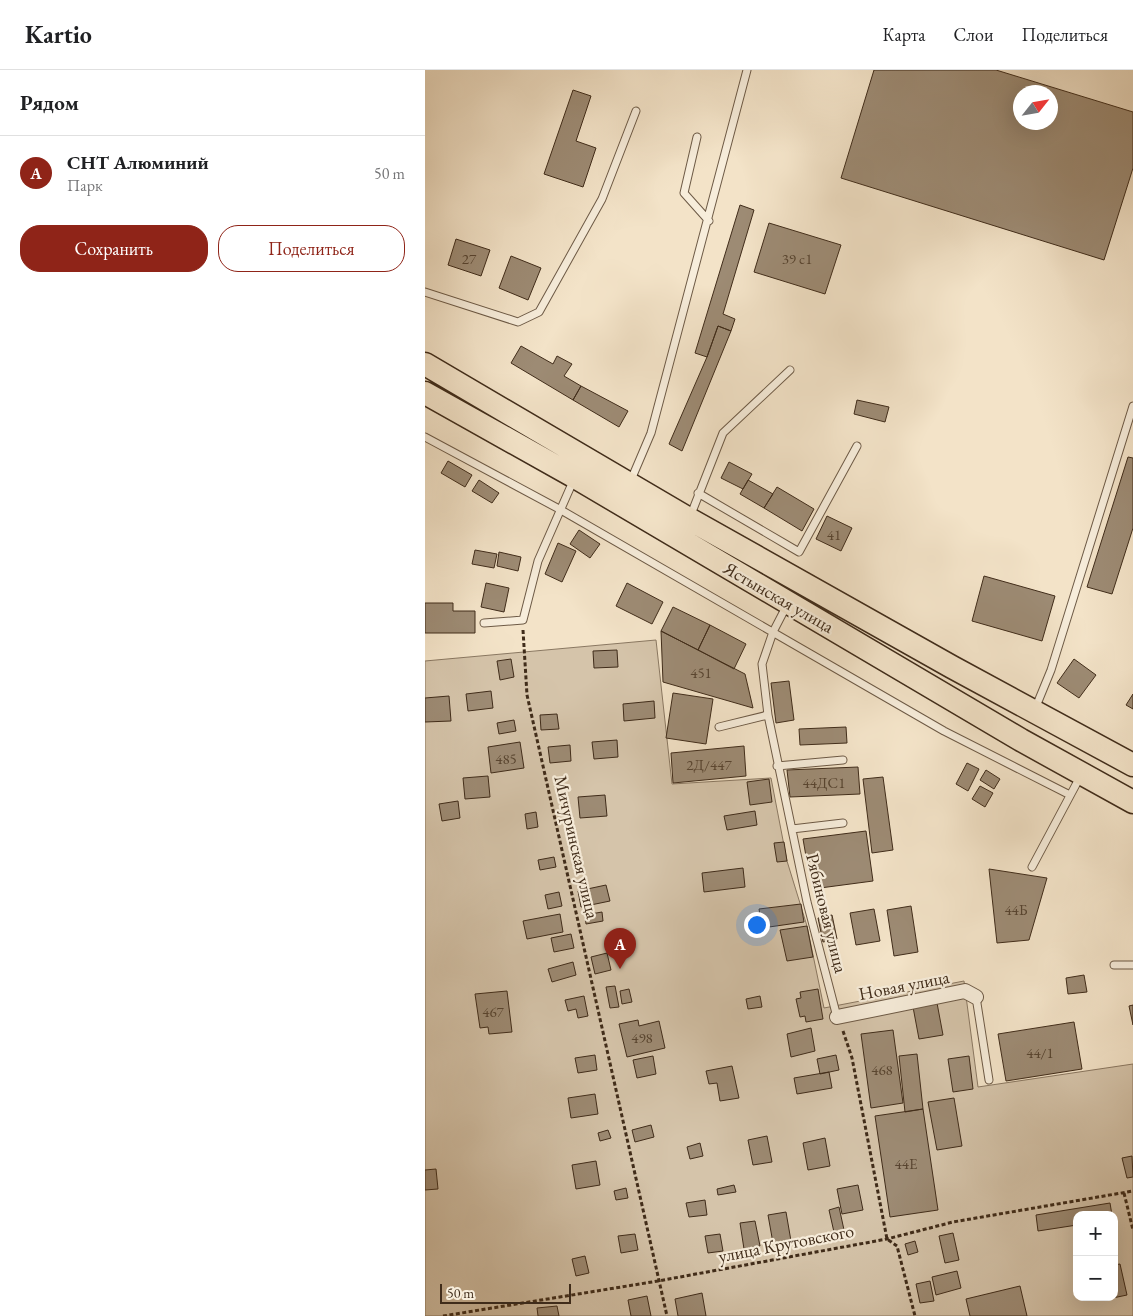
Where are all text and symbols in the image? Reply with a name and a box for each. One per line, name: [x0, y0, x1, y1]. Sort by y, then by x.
text: Kartio: [25, 19, 92, 50]
text: Карта: [883, 23, 926, 46]
text: Слои: [954, 23, 993, 46]
text: Поделиться: [1021, 23, 1108, 46]
north arrow: [1013, 85, 1058, 130]
text: Рядом: [20, 89, 79, 116]
text: СНТ Алюминий: [67, 150, 209, 175]
text: A: [30, 163, 42, 184]
text: 50 m: [374, 163, 405, 184]
text: Парк: [67, 175, 103, 196]
button: Сохранить: [20, 225, 208, 272]
button: Поделиться: [218, 225, 405, 272]
house number: 27: [462, 249, 477, 268]
house number: 39 с1: [782, 249, 812, 268]
house number: 41: [827, 525, 841, 544]
street label: Ястынская улица: [719, 556, 839, 638]
house number: 451: [690, 663, 712, 682]
house number: 485: [495, 749, 517, 768]
house number: 2Д/447: [686, 755, 732, 774]
street label: Мичуринская улица: [549, 773, 605, 922]
house number: 44ДС1: [803, 773, 845, 792]
street label: Рябиновая улица: [801, 851, 853, 976]
house number: 44Б: [1004, 900, 1028, 919]
your location: [744, 912, 770, 938]
pin: A: [604, 928, 636, 969]
street label: Новая улица: [857, 965, 952, 1005]
house number: 467: [482, 1002, 505, 1021]
house number: 498: [631, 1028, 653, 1047]
house number: 44/1: [1026, 1043, 1054, 1062]
house number: 468: [871, 1060, 893, 1079]
house number: 44Е: [895, 1154, 918, 1173]
map controls: [1073, 1211, 1118, 1301]
button: +: [1073, 1211, 1118, 1256]
street label: улица Крутовского: [716, 1219, 856, 1267]
button: −: [1073, 1256, 1118, 1301]
scale bar: [440, 1281, 571, 1304]
text: 50 m: [447, 1284, 474, 1302]

